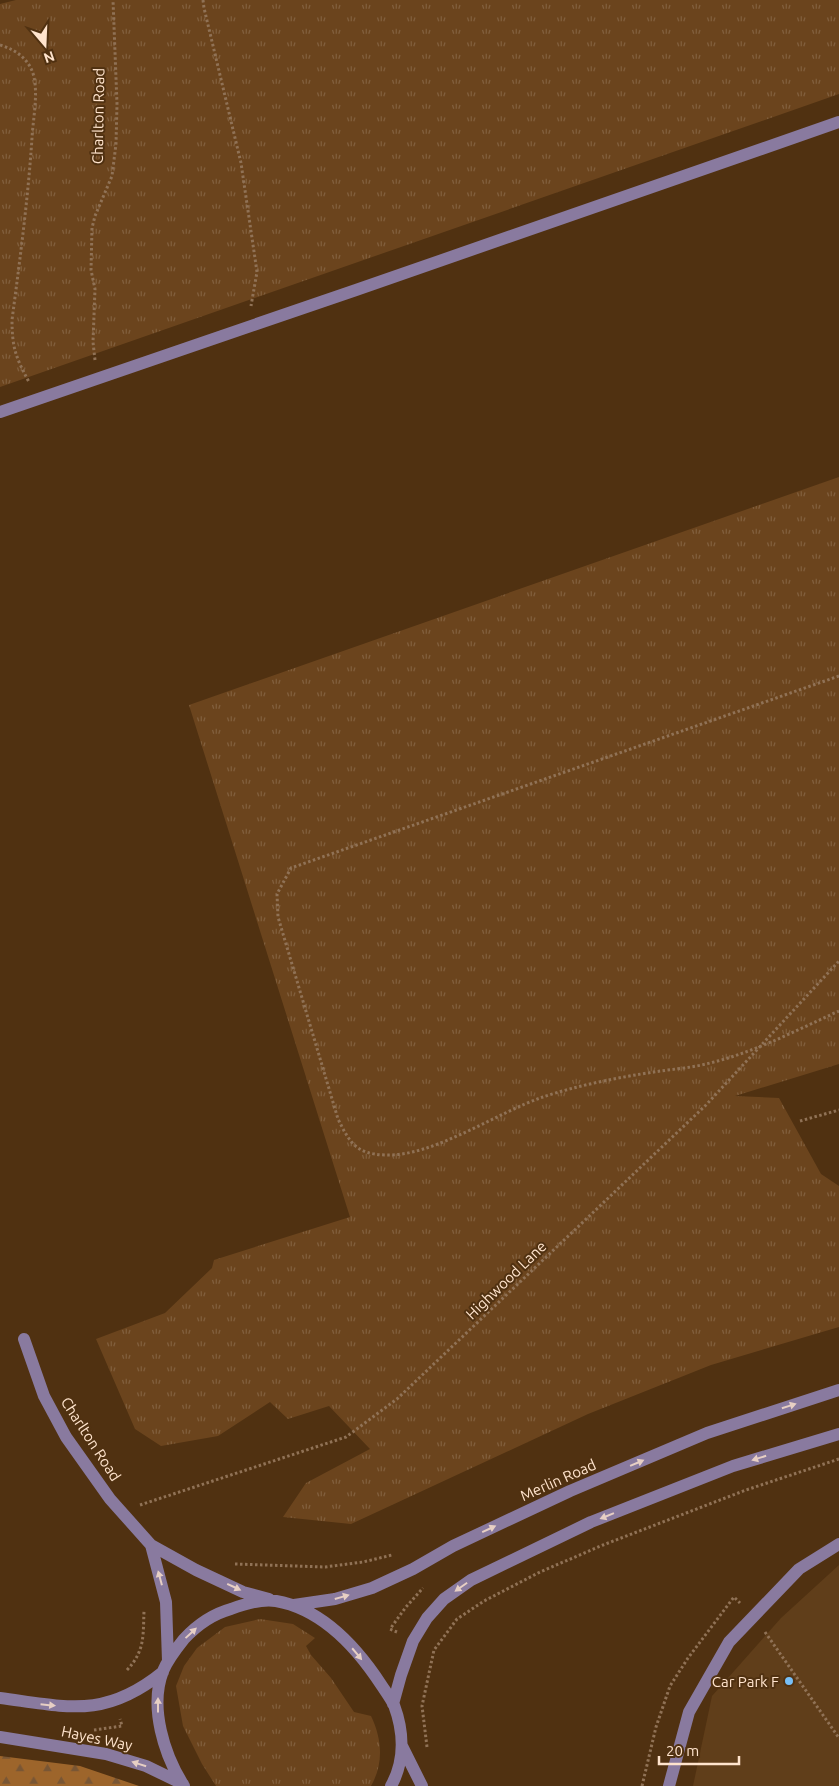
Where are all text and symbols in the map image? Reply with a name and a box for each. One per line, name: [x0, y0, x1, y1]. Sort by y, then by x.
north arrow: [20, 20, 70, 70]
text: N: [42, 48, 57, 67]
street label: Charlton Road: [89, 68, 107, 164]
street label: Highwood Lane: [462, 1237, 550, 1323]
street label: Charlton Road: [58, 1394, 124, 1484]
one-way arrow: [782, 1402, 797, 1410]
one-way arrow: [751, 1455, 766, 1463]
street label: Merlin Road: [517, 1456, 599, 1504]
one-way arrow: [630, 1458, 644, 1466]
one-way arrow: [599, 1512, 614, 1520]
one-way arrow: [482, 1525, 496, 1533]
one-way arrow: [156, 1570, 164, 1585]
one-way arrow: [455, 1582, 468, 1592]
one-way arrow: [227, 1584, 241, 1592]
one-way arrow: [334, 1593, 349, 1601]
one-way arrow: [185, 1627, 197, 1639]
one-way arrow: [351, 1647, 362, 1660]
place label: Car Park F: [712, 1673, 779, 1690]
marker: Car Park F: [783, 1675, 795, 1687]
one-way arrow: [154, 1697, 162, 1713]
one-way arrow: [41, 1701, 57, 1709]
street label: Hayes Way: [60, 1722, 134, 1754]
scale bar: [659, 1734, 739, 1766]
text: 20 m: [666, 1742, 699, 1759]
one-way arrow: [131, 1760, 146, 1768]

